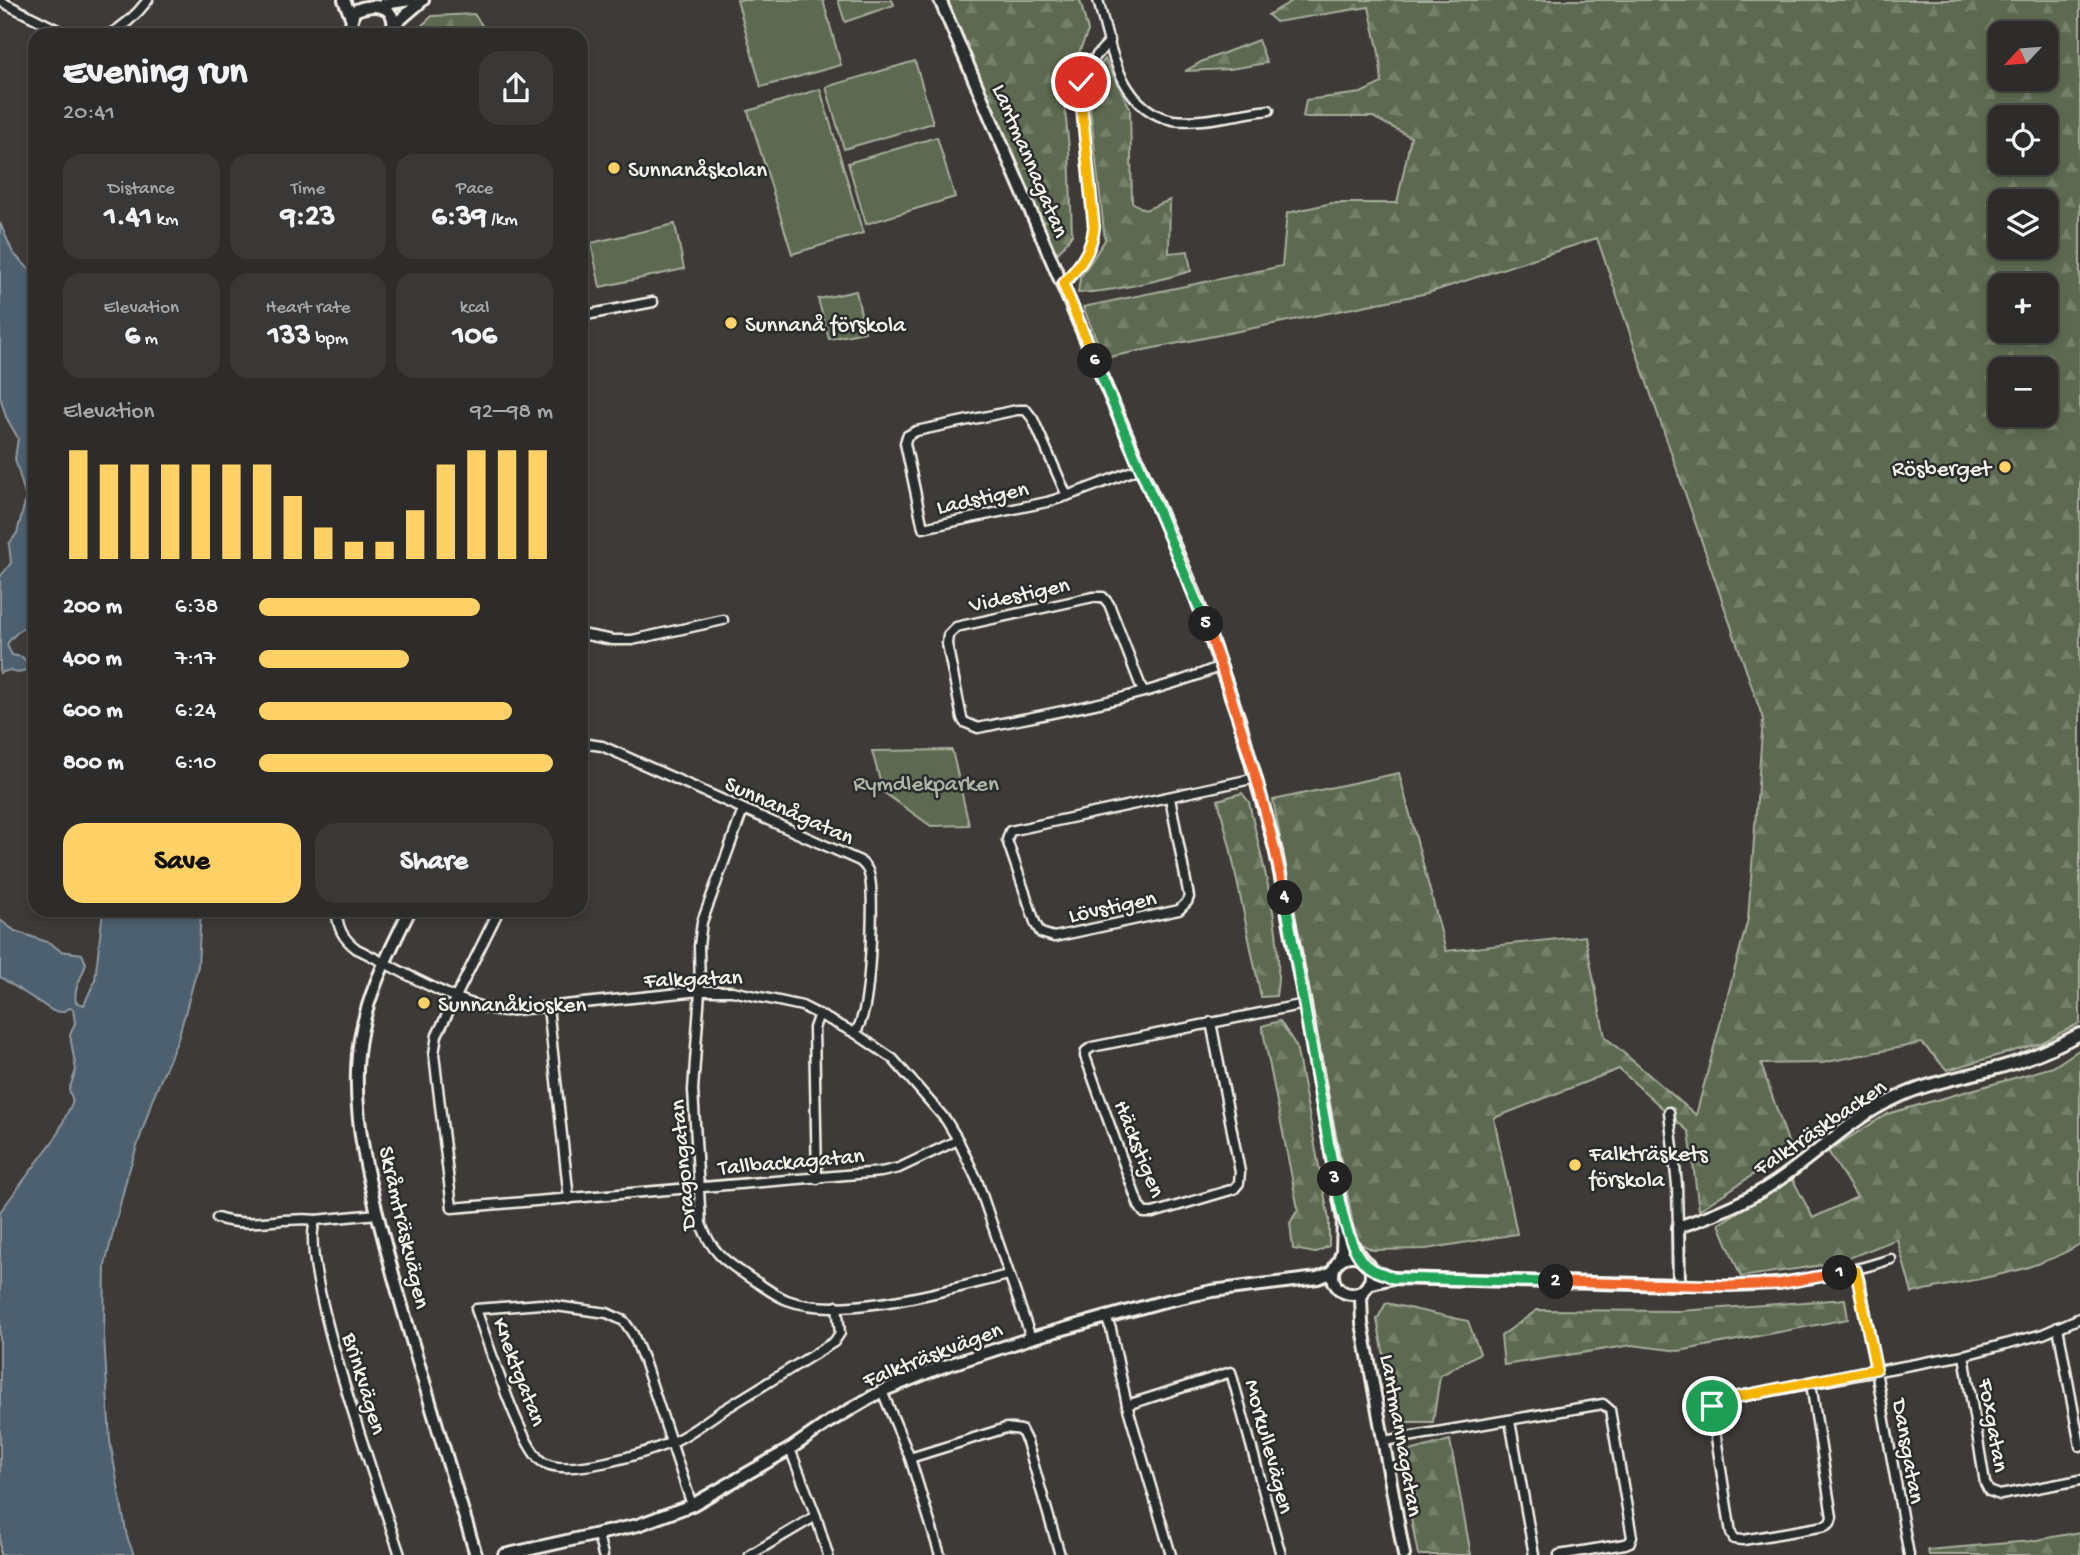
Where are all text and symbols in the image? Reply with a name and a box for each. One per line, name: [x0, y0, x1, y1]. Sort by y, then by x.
north arrow: [1988, 21, 2058, 91]
map controls: [1988, 21, 2058, 427]
button: share: [479, 51, 553, 125]
text: Evening run: [63, 52, 247, 96]
pin: [1051, 52, 1111, 112]
icon: check: [1062, 63, 1100, 101]
street label: Lantmannagatan: [984, 81, 1073, 242]
text: 20:41: [63, 100, 115, 127]
button: locate: [1988, 105, 2058, 175]
place label: Sunnanåskolan: [628, 158, 767, 185]
marker: Sunnanåskolan: [606, 160, 622, 176]
text: Distance: [108, 178, 175, 201]
text: Time: [291, 178, 325, 201]
text: Pace: [456, 178, 493, 201]
button: layers: [1988, 189, 2058, 259]
text: 1.41: [104, 201, 152, 236]
text: 9:23: [281, 201, 335, 236]
text: 6:39: [432, 201, 487, 236]
text: km: [152, 209, 178, 232]
text: /km: [487, 209, 518, 232]
button: +: [1988, 273, 2058, 343]
text: Elevation: [104, 297, 179, 320]
text: Heart rate: [265, 297, 351, 320]
text: kcal: [460, 297, 490, 320]
place label: Sunnanå förskola: [745, 313, 907, 340]
marker: Sunnanå förskola: [723, 315, 739, 331]
text: 6: [125, 320, 140, 355]
text: 133: [268, 320, 311, 355]
text: 106: [452, 320, 497, 355]
text: m: [140, 328, 158, 351]
text: bpm: [311, 328, 348, 351]
pin: 6: [1078, 344, 1112, 378]
text: 6: [1090, 349, 1099, 372]
button: −: [1988, 357, 2058, 427]
text: Elevation: [63, 399, 154, 426]
text: 92–98 m: [470, 399, 553, 426]
place label: Rösberget: [1892, 457, 1993, 484]
marker: Rösberget: [1997, 459, 2013, 475]
street label: Ladstigen: [934, 476, 1031, 522]
street label: Videstigen: [966, 573, 1072, 620]
text: 200 m: [63, 594, 122, 621]
text: 6:38: [175, 594, 218, 621]
pin: 5: [1188, 606, 1224, 642]
text: 5: [1201, 612, 1211, 635]
text: 400 m: [63, 646, 122, 673]
text: 7:17: [175, 646, 215, 673]
text: 600 m: [63, 698, 123, 725]
text: 6:24: [175, 698, 216, 725]
text: 800 m: [63, 750, 124, 777]
text: 6:10: [175, 750, 216, 777]
street label: Sunnanågatan: [720, 772, 857, 853]
park label: Rymdlekparken: [853, 772, 999, 799]
button: Save: [63, 823, 301, 903]
button: Share: [315, 823, 553, 903]
pin: 4: [1268, 880, 1302, 916]
street label: Lövstigen: [1066, 886, 1159, 931]
text: 4: [1280, 886, 1289, 909]
street label: Falkgatan: [642, 965, 743, 996]
place label: Sunnanåkiosken: [438, 993, 587, 1020]
marker: Sunnanåkiosken: [416, 995, 432, 1011]
street label: Falkträskbacken: [1748, 1074, 1893, 1184]
street label: Häckstigen: [1106, 1097, 1170, 1202]
street label: Dragongatan: [665, 1098, 704, 1233]
place label: Falkträskets förskola: [1588, 1142, 1708, 1195]
street label: Skråmträskvägen: [371, 1144, 434, 1312]
street label: Tallbackagatan: [715, 1144, 865, 1183]
marker: Falkträskets förskola: [1567, 1157, 1583, 1173]
pin: 3: [1318, 1162, 1352, 1196]
text: 3: [1330, 1167, 1339, 1190]
pin: 1: [1822, 1256, 1857, 1290]
text: 1: [1836, 1261, 1843, 1284]
pin: 2: [1538, 1264, 1574, 1300]
text: 2: [1551, 1270, 1560, 1293]
street label: Knektgatan: [485, 1314, 551, 1430]
street label: Falkträskvägen: [859, 1317, 1007, 1396]
street label: Brinkvägen: [334, 1329, 391, 1438]
street label: Lantmannagatan: [1372, 1352, 1427, 1519]
pin: [1682, 1376, 1742, 1436]
street label: Foxgatan: [1970, 1376, 2013, 1475]
street label: Morkullevägen: [1237, 1377, 1299, 1517]
icon: arrive: [1693, 1387, 1731, 1425]
street label: Dansgatan: [1884, 1395, 1929, 1506]

